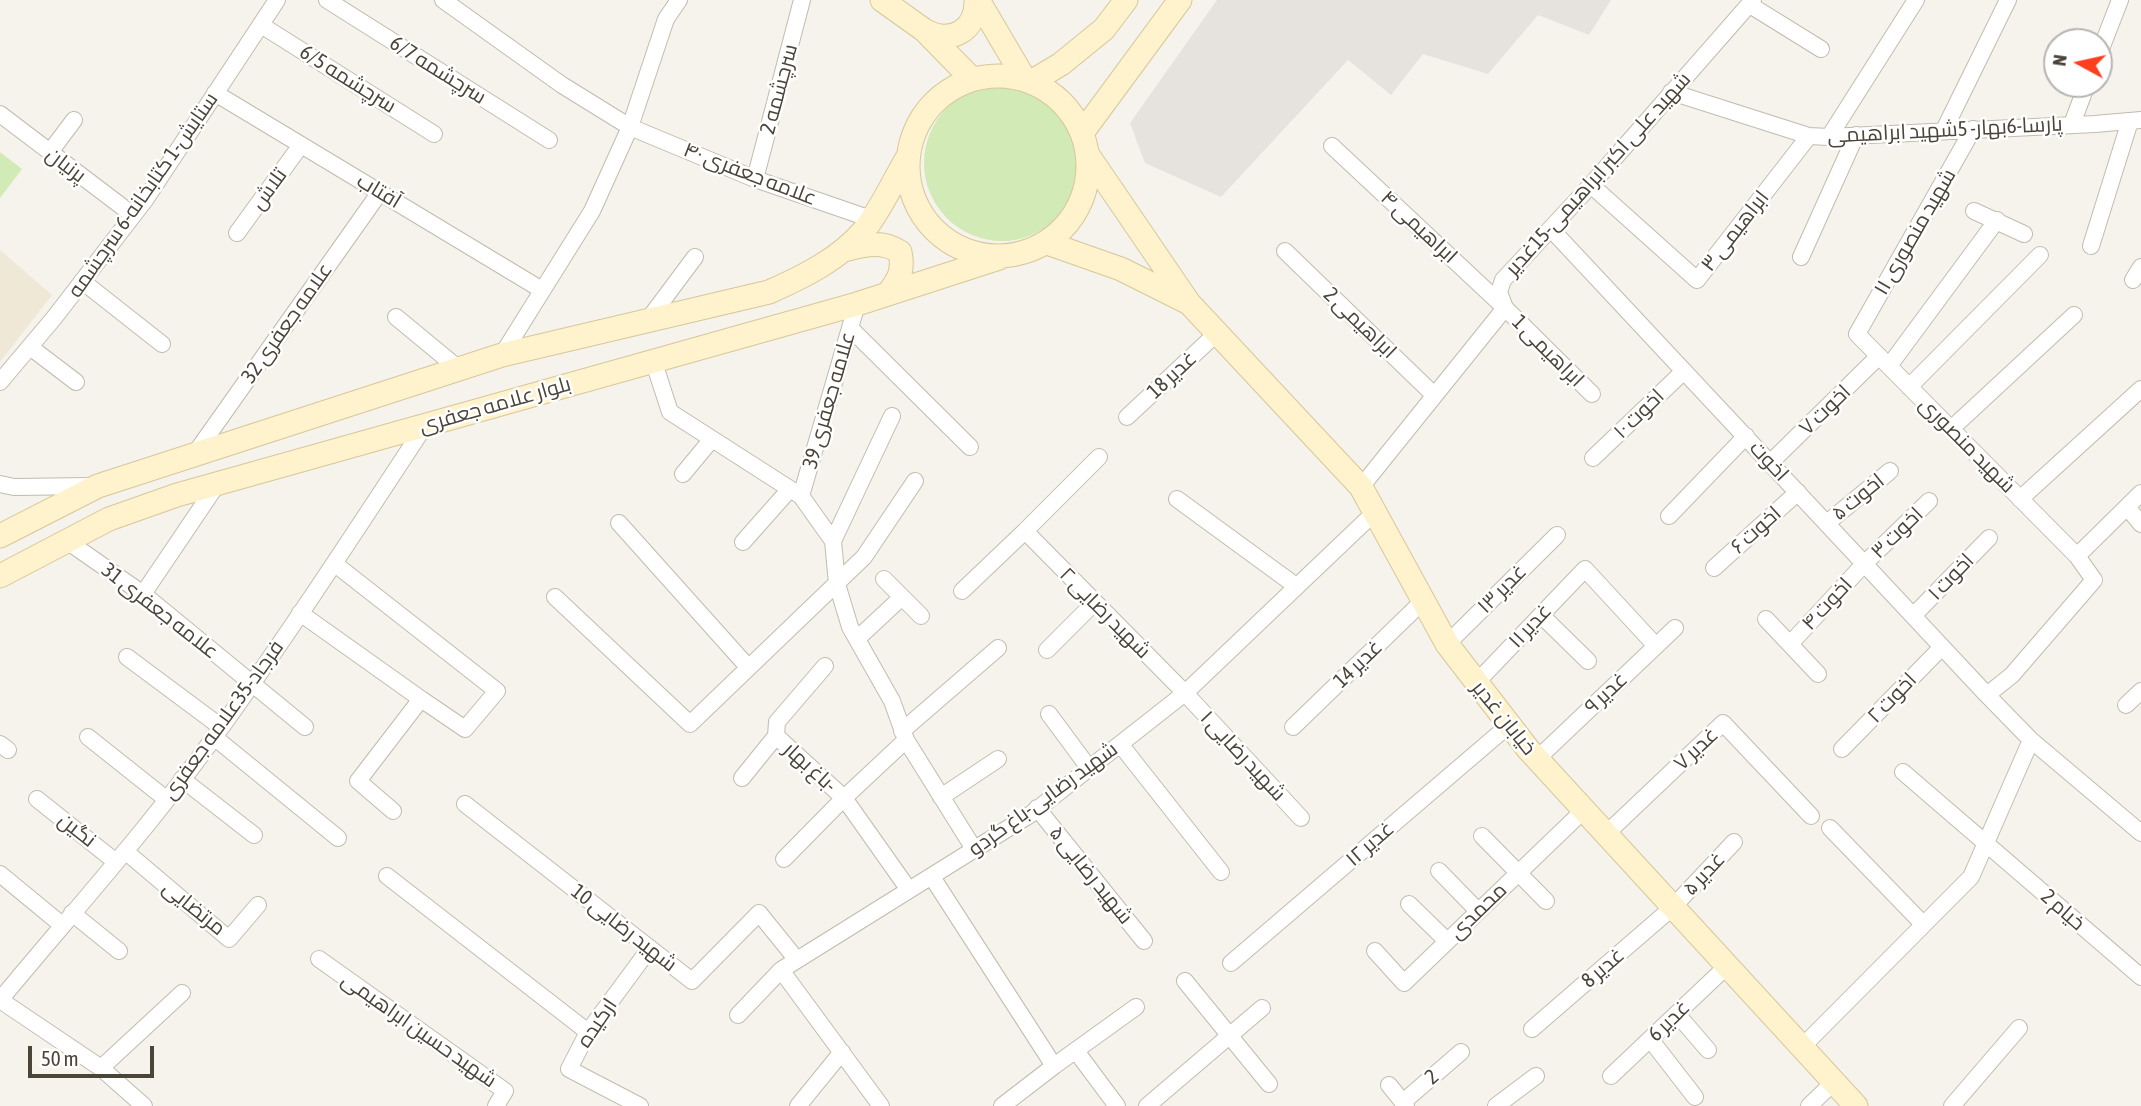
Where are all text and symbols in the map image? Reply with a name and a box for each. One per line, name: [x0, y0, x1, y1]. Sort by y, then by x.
north arrow: [2043, 28, 2113, 98]
street label: سرچشمه 6/7: [385, 30, 491, 110]
street label: سرچشمه 6/5: [295, 39, 401, 119]
street label: سرچشمه 2: [755, 41, 803, 137]
text: N: [2048, 53, 2071, 67]
street label: شهید علی اکبر ابراهیمی-15غدیر: [1500, 67, 1696, 281]
street label: ستایش-1 کتابخانه-6 سرچشمه: [63, 88, 223, 302]
street label: پارسا-6بهار- 5شهید ابراهیمی: [1827, 111, 2063, 149]
street label: علامه جعفری ۴۰: [680, 137, 820, 211]
street label: پرنیان: [41, 142, 91, 188]
street label: تلاش: [246, 163, 292, 215]
street label: شهید منصوری ۱۱: [1869, 164, 1961, 300]
street label: آفتاب: [352, 168, 406, 214]
street label: ابراهیمی ۴: [1375, 185, 1463, 269]
street label: ابراهیمی ۳: [1696, 185, 1774, 277]
street label: علامه جعفری 32: [236, 258, 338, 388]
street label: ابراهیمی 2: [1318, 282, 1402, 364]
street label: ابراهیمی 1: [1507, 310, 1589, 392]
street label: علامه جعفری 39: [797, 329, 861, 471]
street label: غدیر 18: [1142, 346, 1202, 404]
street label: بلوار علامه جعفری: [416, 371, 574, 439]
street label: اخوت ۷: [1794, 379, 1856, 441]
street label: اخوت ۱۰: [1608, 384, 1670, 444]
street label: شهید منصوری: [1914, 392, 2020, 498]
street label: اخوت: [1744, 436, 1794, 486]
street label: اخوت ۵: [1827, 468, 1889, 526]
street label: اخوت ۶: [1726, 501, 1786, 559]
street label: اخوت ۳: [1866, 502, 1928, 564]
street label: اخوت ۱: [1923, 548, 1979, 606]
street label: علامه جعفری 31: [97, 558, 223, 664]
street label: غدیر ۱۳: [1472, 559, 1532, 619]
street label: شهید رضایی ۲: [1054, 562, 1156, 664]
street label: اخوت ۴: [1796, 572, 1858, 636]
street label: غدیر ۱۱: [1503, 599, 1557, 653]
street label: فرجاد-35علامه جعفری: [157, 635, 289, 805]
street label: غدیر 14: [1328, 635, 1388, 693]
street label: غدیر ۹: [1579, 667, 1633, 719]
street label: اخوت ۲: [1862, 668, 1922, 728]
street label: خیابان غدیر: [1466, 676, 1542, 760]
street label: شهید رضایی ۱: [1195, 706, 1291, 806]
street label: غدیر ۷: [1669, 722, 1723, 776]
street label: شهید رضایی-باغ گردو: [964, 736, 1122, 862]
street label: باغ بهار-: [778, 737, 842, 797]
street label: نگین: [53, 807, 101, 853]
street label: غدیر ۱۲: [1341, 816, 1399, 872]
street label: شهید رضایی ۵: [1044, 821, 1138, 929]
street label: غدیر ۵: [1678, 847, 1730, 901]
street label: مرتضایی: [157, 875, 231, 941]
street label: محمدی: [1444, 877, 1512, 945]
street label: شهید رضایی 10: [566, 879, 682, 977]
street label: 2 خیام: [2036, 884, 2090, 936]
street label: غدیر 8: [1576, 943, 1630, 993]
street label: شهید حسین ابراهیمی: [336, 967, 502, 1093]
street label: ارکیده: [571, 994, 623, 1052]
street label: غدیر 6: [1643, 995, 1695, 1047]
scale bar: [32, 1032, 158, 1076]
text: 50 m: [41, 1046, 79, 1070]
street label: 2: [1420, 1064, 1444, 1090]

